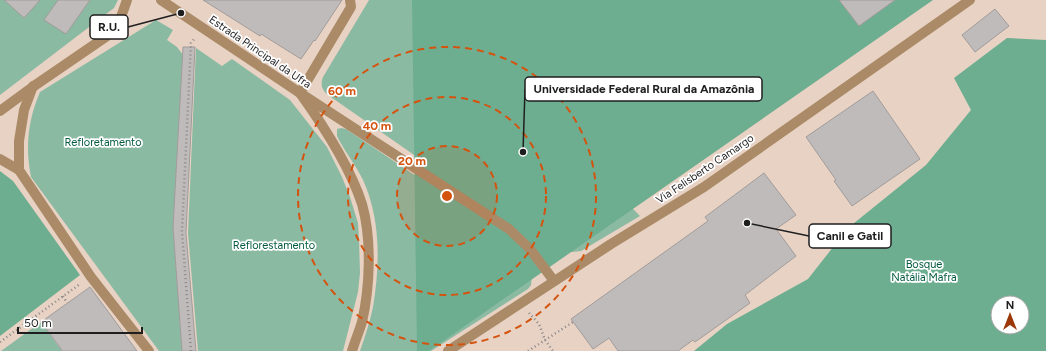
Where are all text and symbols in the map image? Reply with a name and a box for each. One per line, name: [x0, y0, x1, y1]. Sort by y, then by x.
street label: Estrada Principal da Ufra: [206, 13, 314, 91]
callout: R.U.: [90, 15, 128, 39]
text: R.U.: [98, 20, 120, 34]
callout: Universidade Federal Rural da Amazônia: [525, 77, 762, 101]
text: Universidade Federal Rural da Amazônia: [534, 82, 754, 96]
text: 60 m: [328, 84, 356, 98]
text: 40 m: [363, 119, 391, 133]
street label: Via Felisberto Camargo: [654, 131, 756, 207]
park label: Refloretamento: [64, 136, 142, 149]
text: 20 m: [398, 154, 426, 168]
centre of rings: [440, 189, 454, 203]
callout: Canil e Gatil: [809, 224, 891, 248]
text: Canil e Gatil: [817, 229, 883, 243]
park label: Reflorestamento: [233, 239, 315, 252]
park label: Bosque Natália Mafra: [891, 258, 957, 284]
north arrow: [990, 295, 1030, 335]
text: N: [1006, 299, 1014, 312]
scale bar: [18, 309, 142, 335]
text: 50 m: [24, 316, 52, 330]

